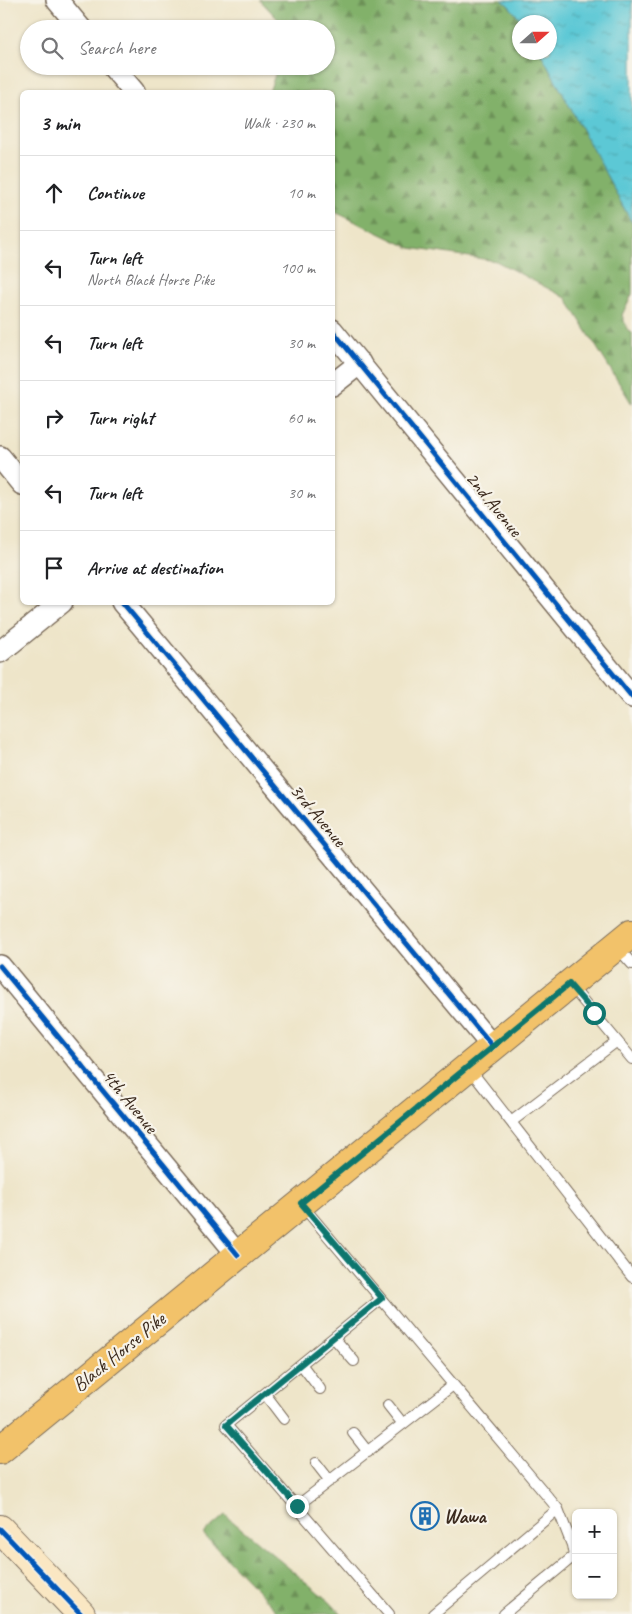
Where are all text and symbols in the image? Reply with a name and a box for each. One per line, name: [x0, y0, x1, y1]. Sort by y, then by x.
north arrow: [512, 15, 557, 60]
search box: [20, 20, 335, 75]
icon: search: [38, 34, 66, 62]
text: Search here: [78, 36, 155, 60]
text: 3 min: [40, 110, 80, 136]
text: Walk · 230 m: [243, 113, 315, 133]
icon: ahead: [40, 179, 68, 207]
text: Continue: [87, 181, 144, 205]
text: 10 m: [288, 183, 315, 203]
text: Turn left: [87, 246, 142, 270]
icon: left: [40, 254, 68, 282]
text: 100 m: [281, 258, 315, 278]
text: North Black Horse Pike: [87, 270, 214, 290]
icon: left: [40, 329, 68, 357]
text: Turn left: [87, 331, 142, 355]
text: 30 m: [288, 333, 315, 353]
icon: right: [40, 404, 68, 432]
text: Turn right: [87, 406, 154, 430]
text: 60 m: [288, 408, 315, 428]
street label: 2nd Avenue: [460, 466, 529, 543]
icon: left: [40, 479, 68, 507]
text: Turn left: [87, 481, 142, 505]
text: 30 m: [288, 483, 315, 503]
icon: arrive: [40, 554, 68, 582]
text: Arrive at destination: [87, 556, 223, 580]
street label: 3rd Avenue: [284, 778, 353, 853]
route start: [583, 1002, 606, 1025]
street label: 4th Avenue: [96, 1064, 164, 1139]
street label: Black Horse Pike: [67, 1306, 172, 1397]
route end: [286, 1495, 309, 1518]
building icon: Wawa: [410, 1501, 440, 1531]
place label: Wawa: [444, 1504, 487, 1529]
map controls: [572, 1509, 617, 1599]
button: +: [572, 1509, 617, 1554]
button: −: [572, 1554, 617, 1599]

